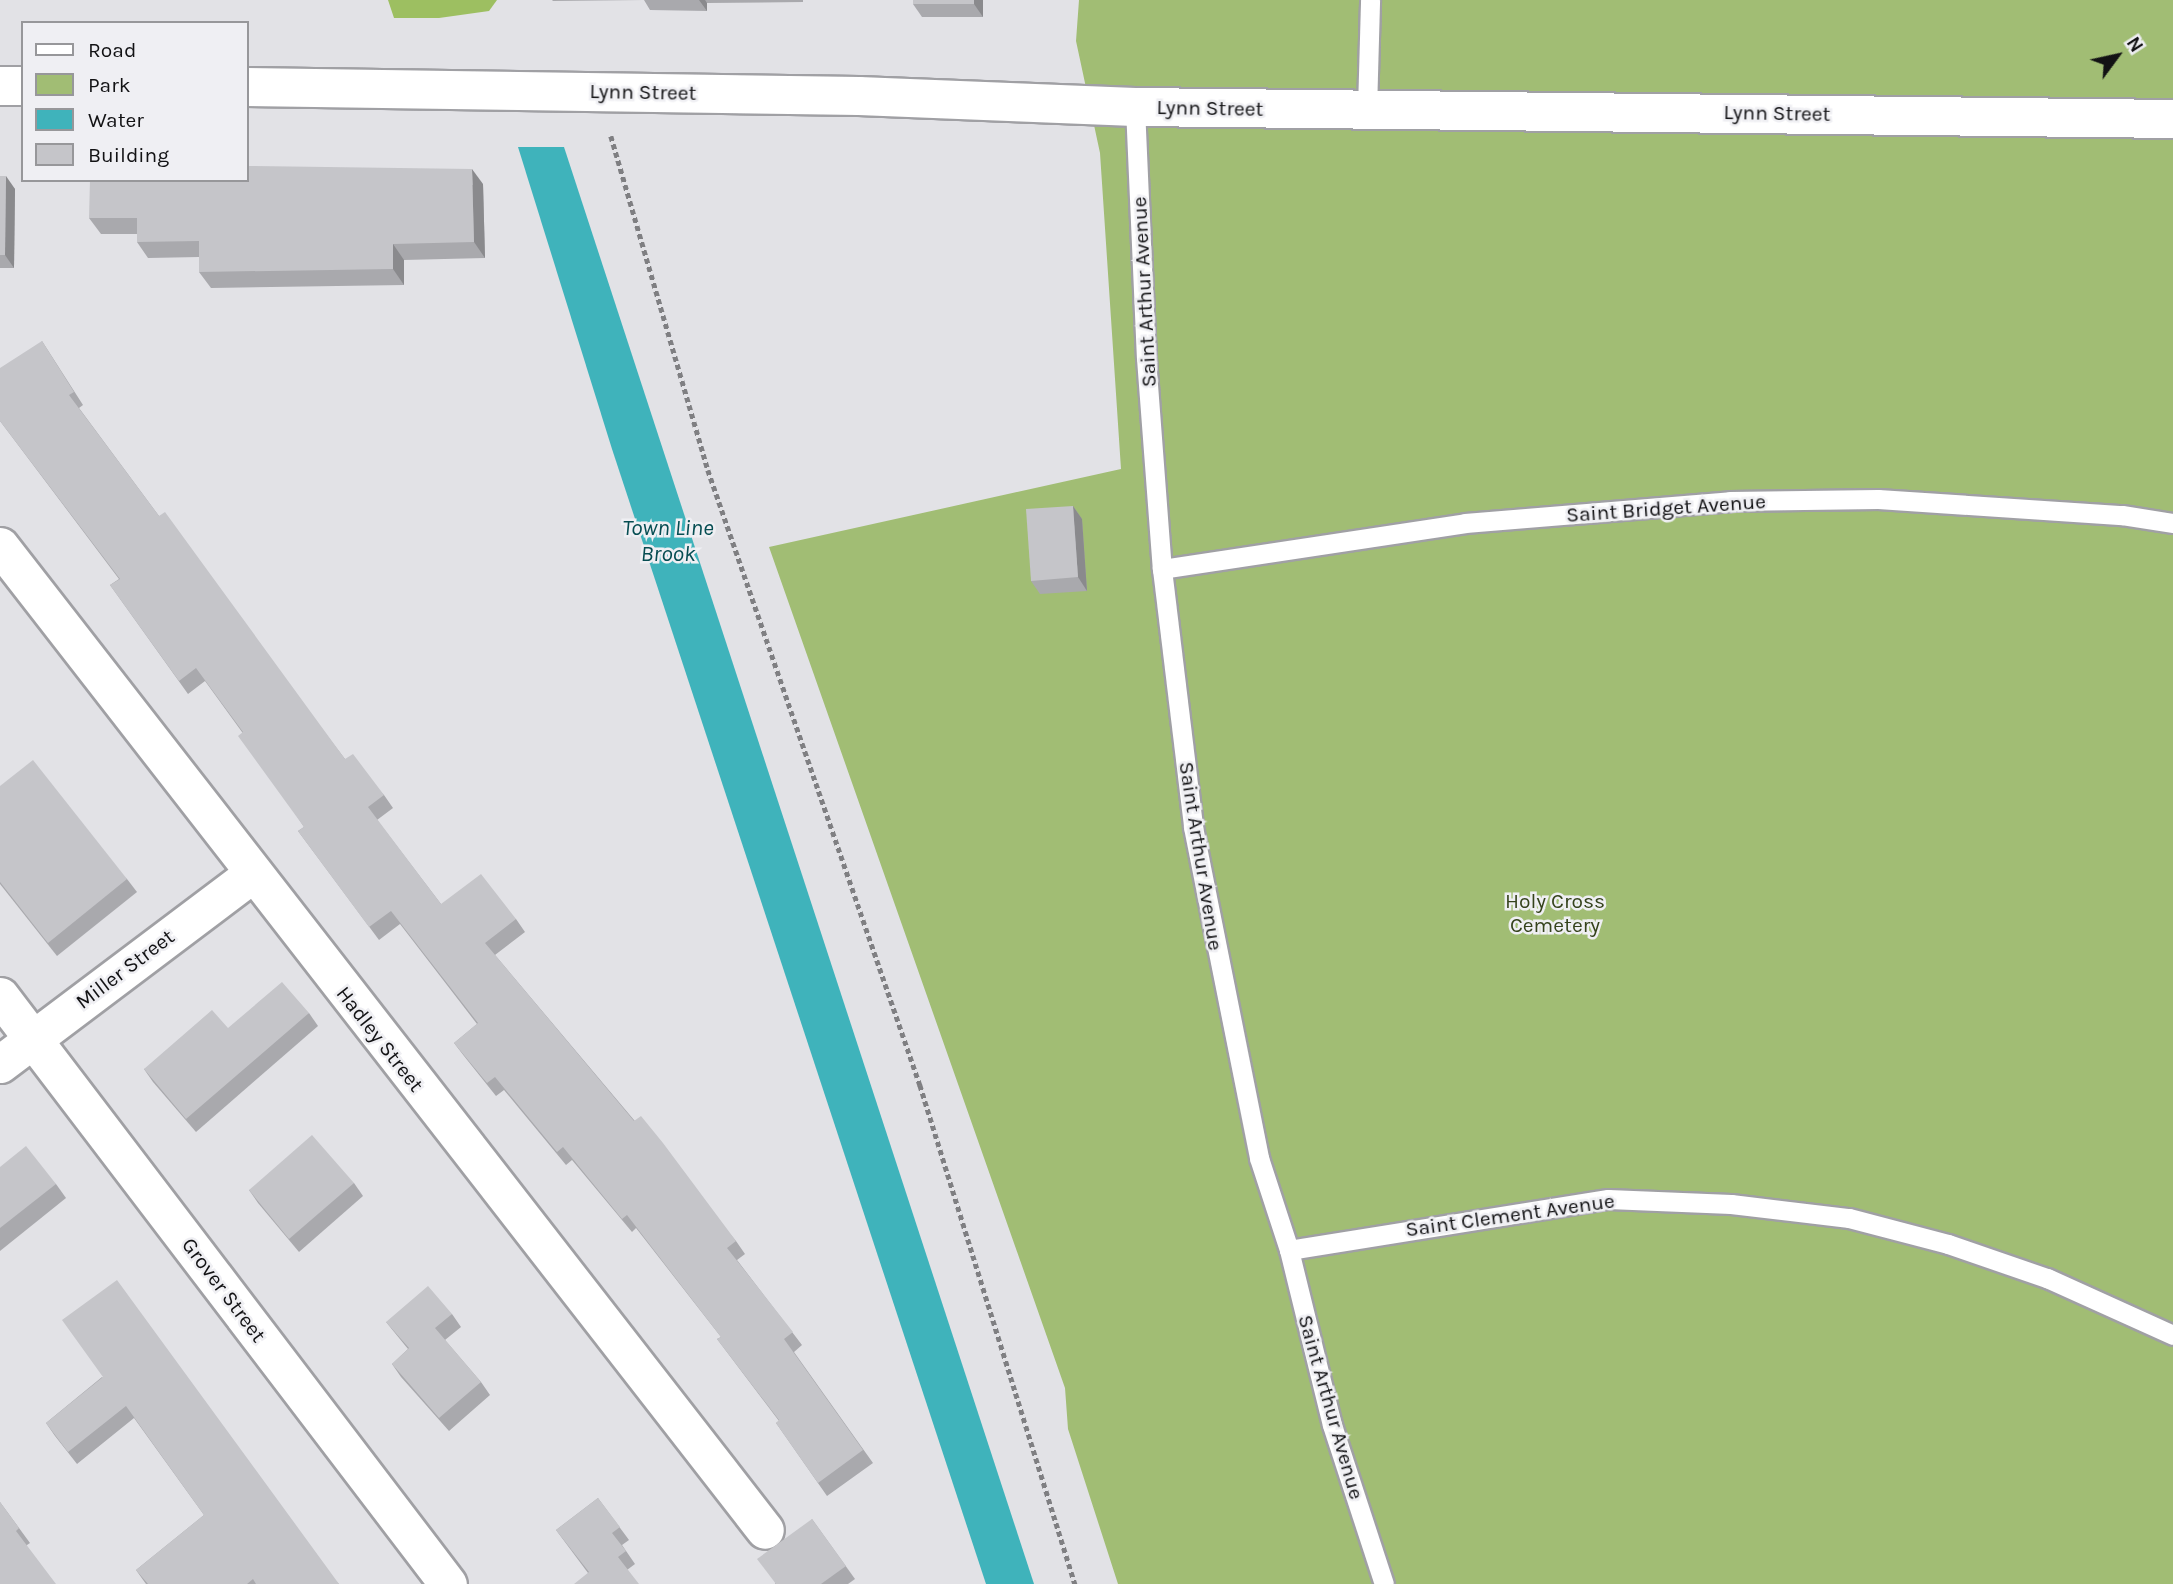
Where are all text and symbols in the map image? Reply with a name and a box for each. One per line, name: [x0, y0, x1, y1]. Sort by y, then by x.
legend: [21, 21, 248, 182]
north arrow: [2082, 21, 2152, 91]
text: N: [2122, 33, 2148, 56]
text: Road: [88, 38, 136, 62]
text: Park: [88, 73, 131, 97]
street label: Lynn Street: [589, 78, 697, 106]
street label: Lynn Street: [1156, 94, 1264, 122]
street label: Lynn Street: [1723, 99, 1831, 127]
text: Water: [88, 108, 144, 132]
text: Building: [88, 143, 169, 167]
street label: Saint Arthur Avenue: [1126, 196, 1162, 388]
street label: Saint Bridget Avenue: [1565, 488, 1767, 528]
water label: Town Line Brook: [622, 514, 714, 568]
street label: Saint Arthur Avenue: [1174, 760, 1228, 952]
park label: Holy Cross Cemetery: [1505, 888, 1605, 938]
street label: Miller Street: [71, 924, 179, 1014]
street label: Hadley Street: [331, 981, 429, 1097]
street label: Saint Clement Avenue: [1404, 1188, 1616, 1242]
street label: Grover Street: [177, 1233, 271, 1347]
street label: Saint Arthur Avenue: [1293, 1312, 1369, 1502]

